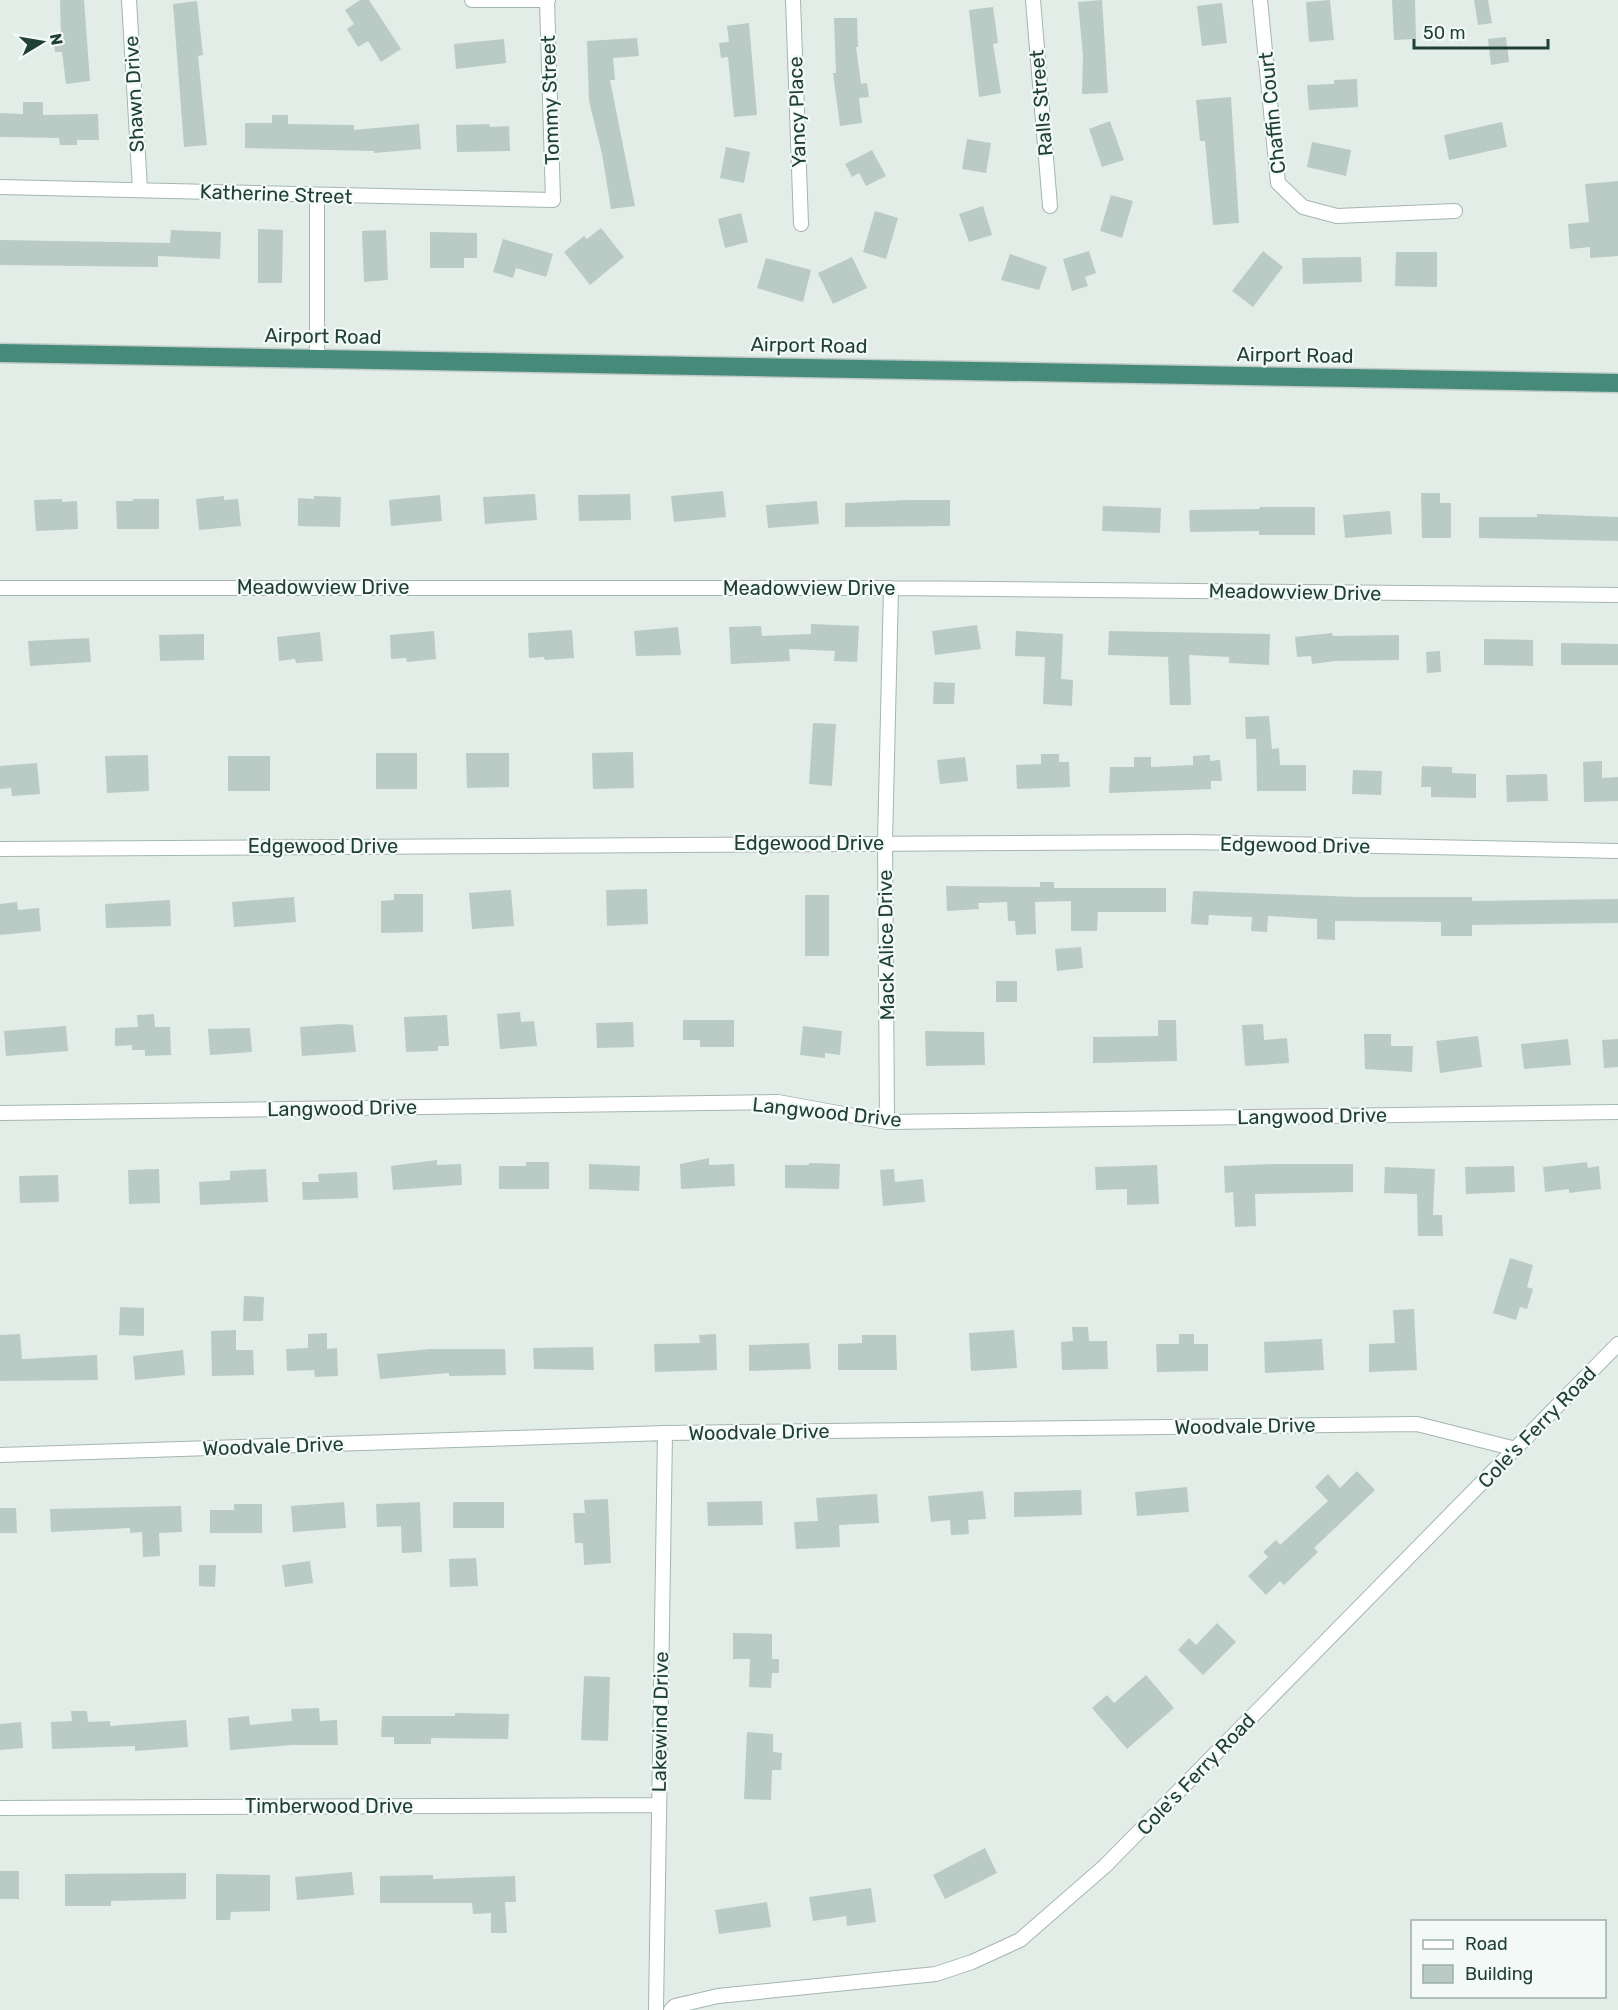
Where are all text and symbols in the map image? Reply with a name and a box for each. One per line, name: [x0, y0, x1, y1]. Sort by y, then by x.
north arrow: [12, 12, 72, 72]
scale bar: [1414, 12, 1548, 50]
text: 50 m: [1423, 22, 1466, 44]
text: N: [46, 32, 67, 47]
street label: Shawn Drive: [119, 35, 149, 153]
street label: Tommy Street: [536, 35, 564, 165]
street label: Ralls Street: [1024, 49, 1058, 157]
street label: Chaffin Court: [1254, 50, 1290, 175]
street label: Yancy Place: [783, 56, 811, 168]
street label: Katherine Street: [199, 179, 353, 209]
street label: Airport Road: [264, 323, 382, 349]
street label: Airport Road: [750, 332, 868, 358]
street label: Airport Road: [1236, 342, 1354, 368]
street label: Meadowview Drive: [237, 575, 409, 599]
street label: Meadowview Drive: [723, 576, 895, 600]
street label: Meadowview Drive: [1208, 578, 1382, 606]
street label: Edgewood Drive: [734, 831, 884, 855]
street label: Edgewood Drive: [1220, 832, 1370, 858]
street label: Edgewood Drive: [248, 834, 398, 858]
street label: Mack Alice Drive: [873, 869, 899, 1021]
street label: Langwood Drive: [751, 1092, 903, 1132]
street label: Langwood Drive: [267, 1095, 417, 1121]
street label: Langwood Drive: [1237, 1103, 1387, 1129]
street label: Cole's Ferry Road: [1473, 1361, 1601, 1493]
street label: Woodvale Drive: [1174, 1413, 1316, 1439]
street label: Woodvale Drive: [688, 1419, 830, 1445]
street label: Woodvale Drive: [202, 1432, 344, 1460]
street label: Lakewind Drive: [647, 1651, 673, 1793]
street label: Cole's Ferry Road: [1132, 1708, 1260, 1840]
street label: Timberwood Drive: [245, 1794, 413, 1818]
legend: [1411, 1920, 1606, 1998]
text: Road: [1465, 1933, 1508, 1955]
text: Building: [1465, 1963, 1533, 1985]

